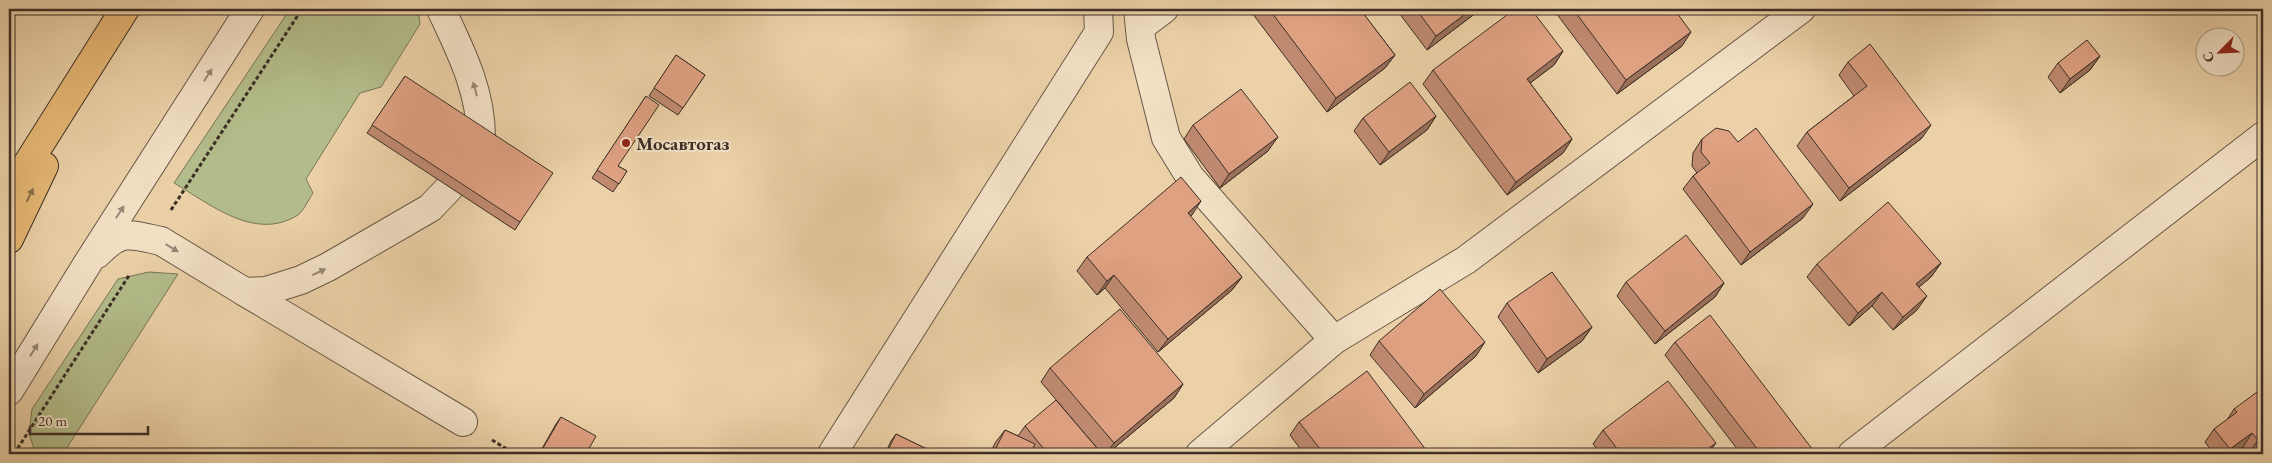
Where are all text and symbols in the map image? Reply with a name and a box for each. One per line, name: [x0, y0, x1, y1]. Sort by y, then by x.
north arrow: [2194, 28, 2244, 78]
text: С: [2198, 49, 2218, 65]
one-way arrow: [203, 68, 212, 81]
one-way arrow: [470, 81, 478, 96]
place label: Мосавтогаз: [636, 131, 730, 156]
marker: Мосавтогаз: [620, 137, 632, 149]
one-way arrow: [26, 188, 34, 202]
one-way arrow: [115, 205, 125, 218]
one-way arrow: [166, 244, 179, 253]
one-way arrow: [312, 268, 326, 276]
one-way arrow: [30, 343, 39, 356]
scale bar: [30, 403, 148, 435]
text: 20 m: [38, 411, 67, 430]

